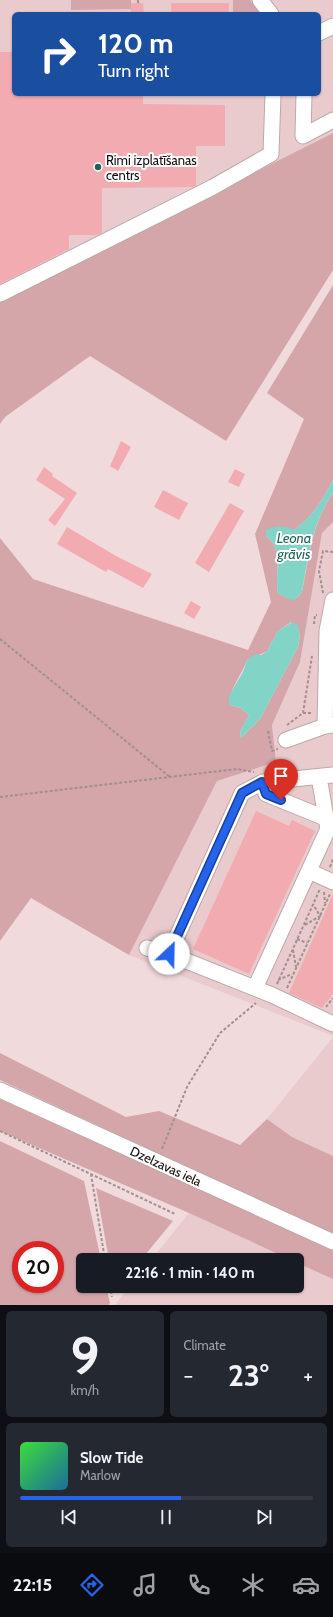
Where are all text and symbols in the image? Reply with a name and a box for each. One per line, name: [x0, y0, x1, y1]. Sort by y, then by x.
text: 120 m: [98, 26, 174, 60]
icon: right: [32, 28, 84, 80]
text: Turn right: [98, 60, 169, 82]
place label: Rimi izplatīšanas centrs: [106, 152, 197, 183]
marker: Rimi izplatīšanas centrs: [93, 162, 103, 172]
water label: Leona grāvis: [277, 529, 311, 563]
pin: [264, 759, 298, 800]
icon: arrive: [270, 765, 292, 787]
position arrow: [148, 933, 190, 975]
street label: Dzelzavas iela: [128, 1143, 205, 1190]
speed limit sign: 20: [12, 1241, 64, 1293]
text: 22:16 · 1 min · 140 m: [125, 1264, 255, 1282]
text: 9: [70, 1324, 99, 1387]
text: Climate: [184, 1337, 226, 1353]
text: 23°: [228, 1357, 269, 1394]
text: −: [184, 1362, 193, 1389]
text: +: [303, 1362, 313, 1389]
text: km/h: [71, 1382, 99, 1398]
text: Slow Tide: [80, 1449, 143, 1467]
text: Marlow: [80, 1467, 120, 1483]
icon: previous: [58, 1506, 80, 1528]
icon: pause: [155, 1506, 177, 1528]
icon: next: [253, 1506, 275, 1528]
icon: directions: [78, 1571, 106, 1599]
icon: music: [131, 1571, 159, 1599]
icon: phone: [185, 1571, 213, 1599]
icon: climate: [239, 1571, 267, 1599]
icon: car: [292, 1571, 320, 1599]
text: 22:15: [13, 1574, 52, 1596]

